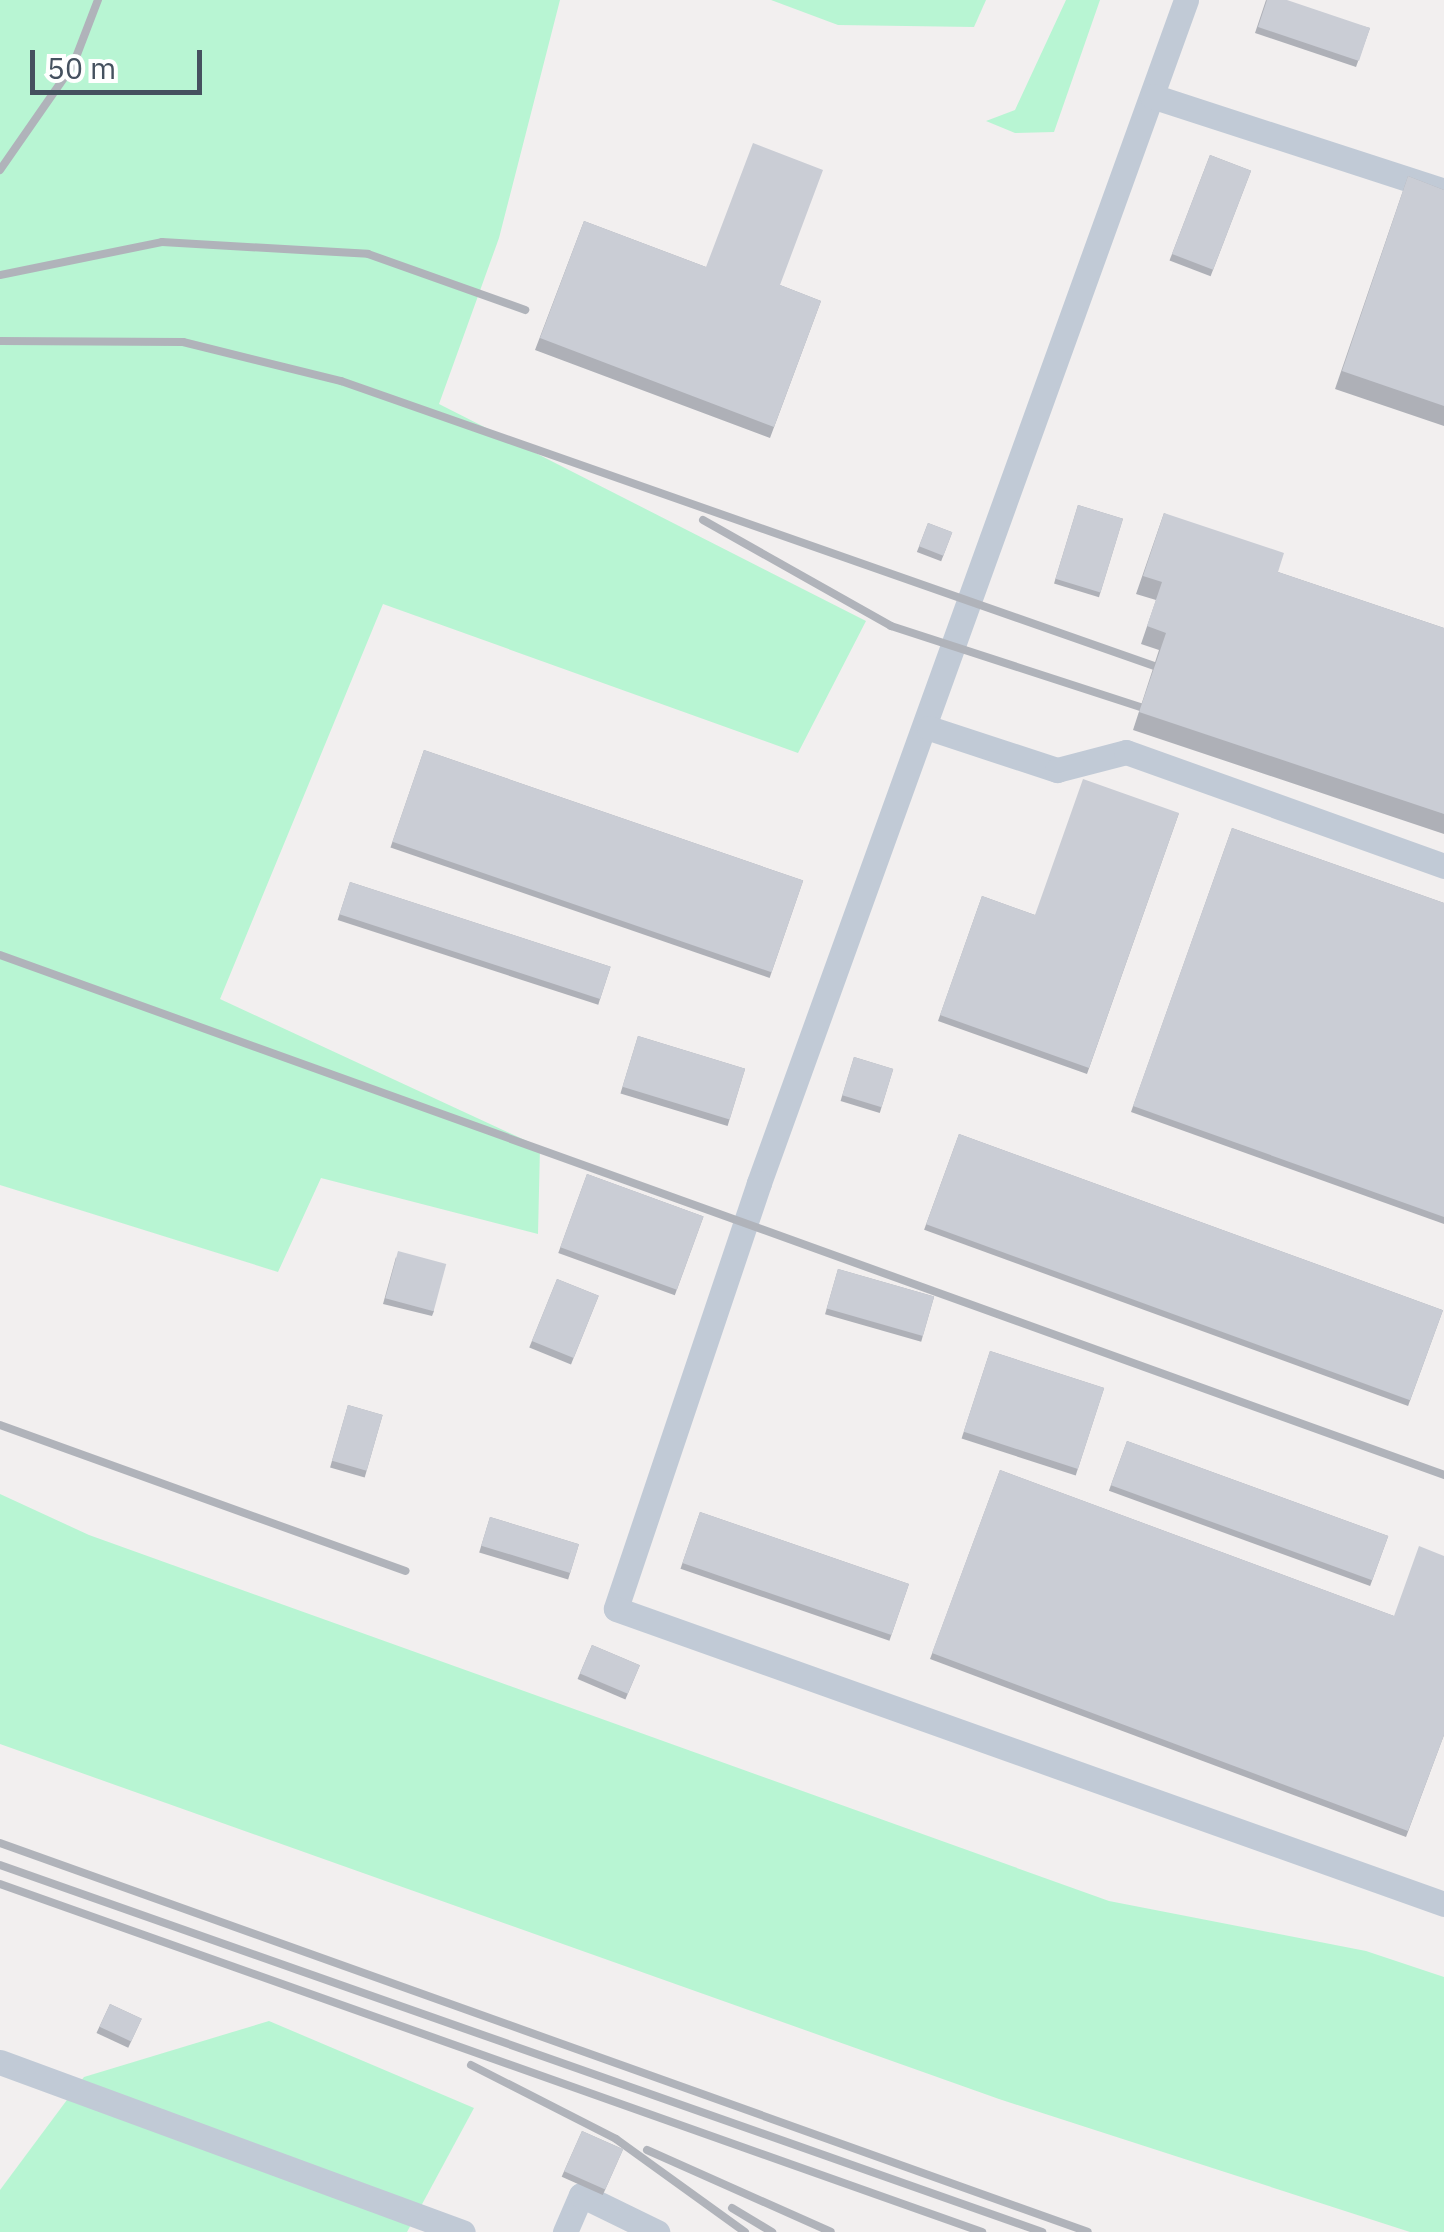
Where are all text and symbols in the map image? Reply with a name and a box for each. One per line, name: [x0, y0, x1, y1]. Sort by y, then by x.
scale bar: [35, 30, 208, 92]
text: 50 m: [47, 48, 116, 87]

